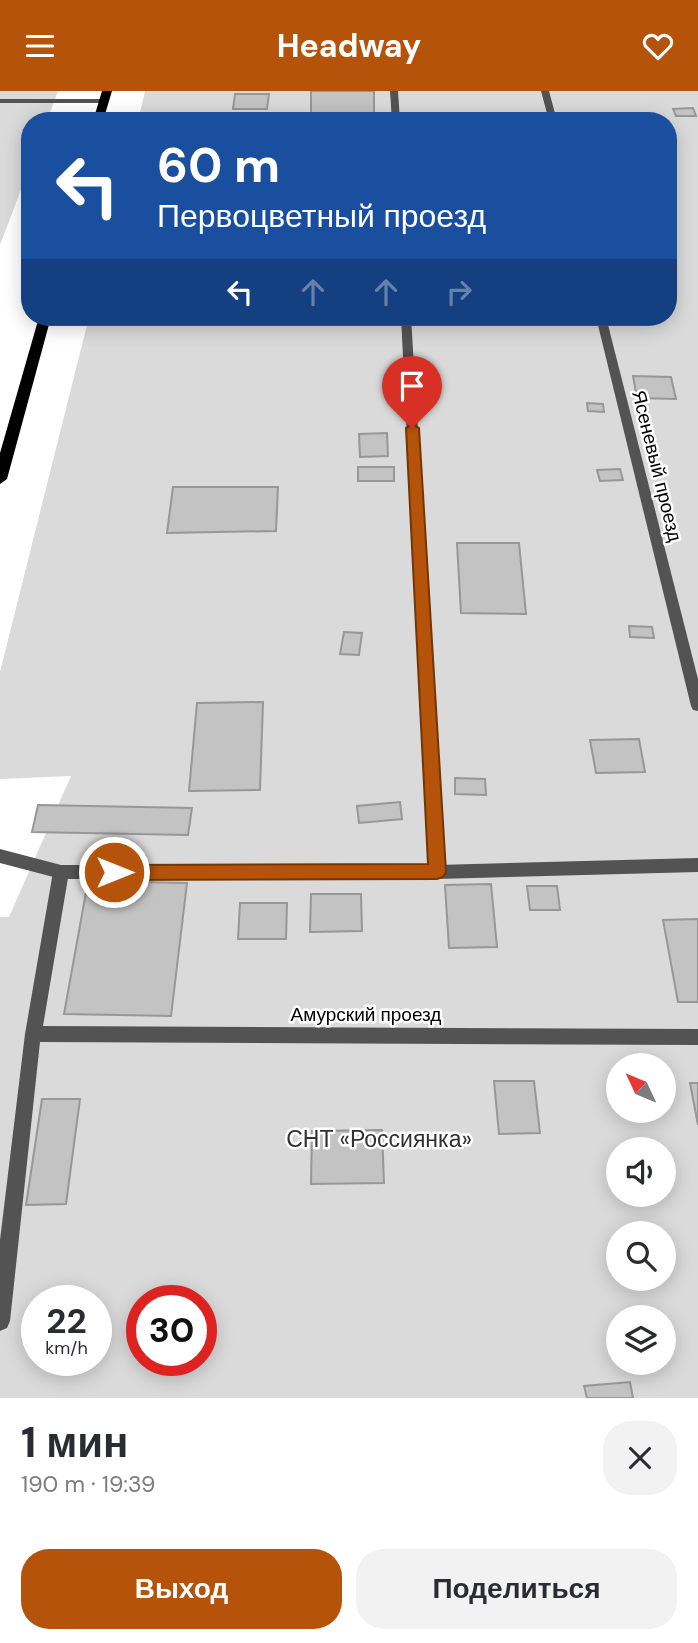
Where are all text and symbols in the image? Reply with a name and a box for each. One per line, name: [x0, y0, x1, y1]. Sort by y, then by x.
text: Headway: [277, 25, 421, 67]
icon: menu: [21, 27, 59, 65]
icon: heart: [639, 27, 677, 65]
text: 60 m: [157, 133, 280, 197]
icon: left: [42, 140, 133, 231]
text: Первоцветный проезд: [157, 195, 486, 237]
icon: left: [221, 273, 259, 311]
icon: ahead: [294, 273, 332, 311]
icon: ahead: [367, 273, 405, 311]
icon: right: [440, 273, 478, 311]
pin: [382, 356, 442, 428]
icon: arrive: [393, 367, 431, 405]
street label: Ясеневый проезд: [626, 388, 688, 544]
position arrow: [77, 835, 151, 909]
street label: Амурский проезд: [291, 1002, 441, 1027]
north arrow: [606, 1053, 676, 1123]
map controls: [606, 1053, 676, 1375]
park label: СНТ «Россиянка»: [286, 1124, 472, 1154]
button: sound: [606, 1137, 676, 1207]
button: search: [606, 1221, 676, 1291]
speed limit sign: 30: [126, 1285, 217, 1376]
text: 22: [46, 1298, 87, 1344]
button: layers: [606, 1305, 676, 1375]
text: km/h: [45, 1336, 88, 1360]
text: 1 мин: [21, 1415, 128, 1470]
button: close: [603, 1421, 677, 1495]
text: 190 m · 19:39: [21, 1469, 155, 1499]
button: Выход: [21, 1549, 342, 1629]
button: Поделиться: [356, 1549, 677, 1629]

